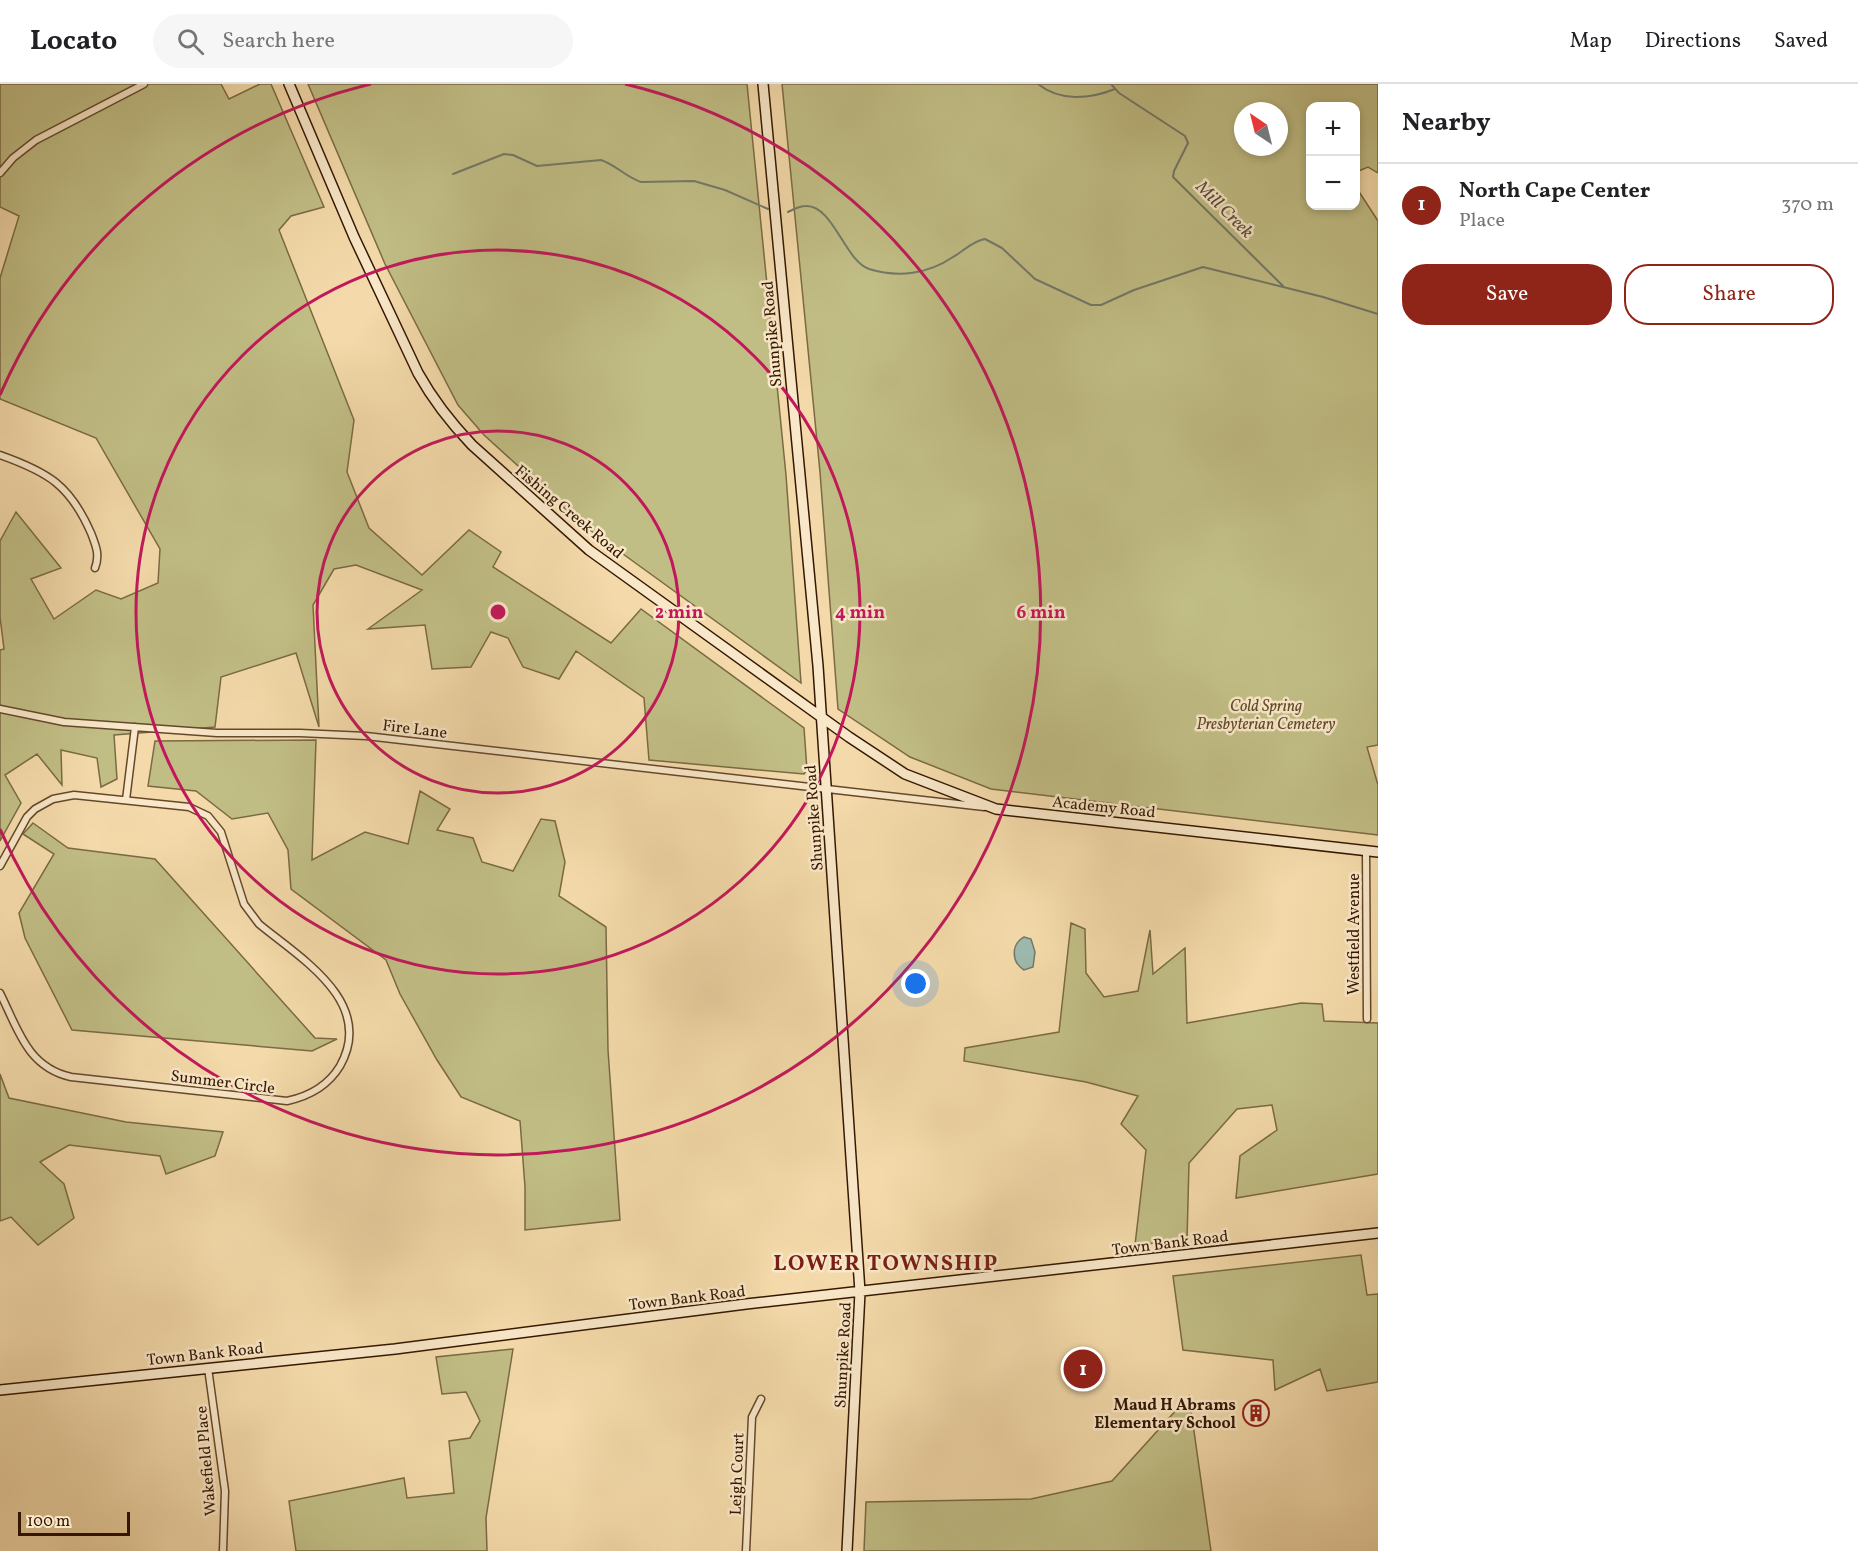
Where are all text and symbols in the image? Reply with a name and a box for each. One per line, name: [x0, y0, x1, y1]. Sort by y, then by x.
search box: [153, 14, 573, 68]
text: Locato: [30, 22, 117, 61]
icon: search: [174, 25, 207, 58]
text: Search here: [222, 26, 335, 57]
text: Map: [1570, 27, 1612, 56]
text: Directions: [1645, 27, 1741, 56]
text: Saved: [1774, 27, 1828, 56]
north arrow: [1234, 102, 1288, 156]
map controls: [1306, 102, 1360, 210]
button: +: [1306, 102, 1360, 156]
text: Nearby: [1402, 105, 1491, 141]
button: −: [1306, 156, 1360, 210]
water label: Mill Creek: [1189, 175, 1258, 245]
text: North Cape Center: [1459, 176, 1650, 207]
text: 1: [1417, 191, 1426, 219]
text: 370 m: [1781, 191, 1834, 219]
text: Place: [1459, 207, 1505, 235]
button: Save: [1402, 264, 1612, 325]
button: Share: [1624, 264, 1834, 325]
street label: Shunpike Road: [757, 280, 789, 388]
street label: Fishing Creek Road: [510, 460, 628, 565]
text: 2 min: [655, 601, 703, 626]
text: 4 min: [835, 601, 885, 626]
text: 6 min: [1016, 601, 1066, 626]
centre of rings: [488, 602, 508, 622]
park label: Cold Spring Presbyterian Cemetery: [1197, 696, 1335, 736]
street label: Fire Lane: [381, 715, 448, 745]
street label: Shunpike Road: [800, 764, 830, 872]
street label: Academy Road: [1051, 792, 1157, 824]
street label: Westfield Avenue: [1344, 873, 1366, 995]
your location: [901, 969, 930, 998]
street label: Summer Circle: [169, 1066, 276, 1100]
street label: Town Bank Road: [1111, 1226, 1230, 1262]
district label: LOWER TOWNSHIP: [773, 1249, 999, 1280]
street label: Town Bank Road: [628, 1281, 747, 1317]
street label: Shunpike Road: [830, 1301, 858, 1409]
street label: Town Bank Road: [146, 1338, 265, 1372]
pin: 1: [1064, 1346, 1102, 1392]
place label: Maud H Abrams Elementary School: [1094, 1395, 1237, 1435]
building icon: Maud H Abrams Elementary School: [1241, 1398, 1271, 1428]
street label: Wakefield Place: [191, 1405, 223, 1517]
street label: Leigh Court: [726, 1432, 750, 1516]
scale bar: [18, 1509, 130, 1536]
text: 100 m: [27, 1511, 70, 1533]

